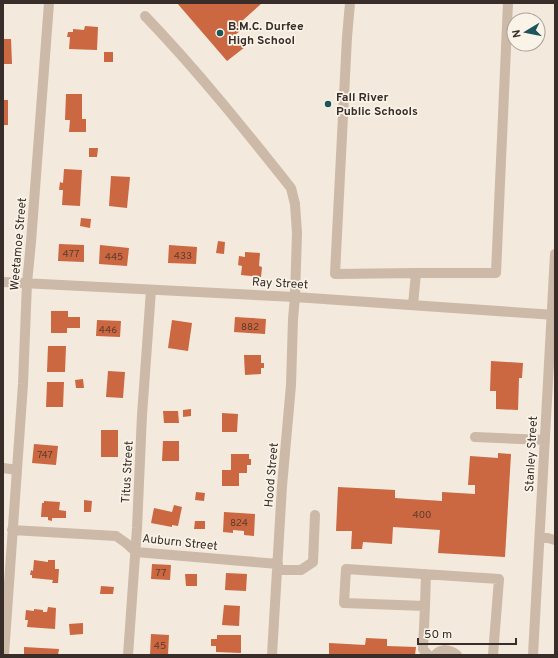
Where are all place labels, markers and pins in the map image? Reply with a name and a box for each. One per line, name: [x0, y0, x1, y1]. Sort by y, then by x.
place label: B.M.C. Durfee High School: [228, 19, 304, 49]
marker: B.M.C. Durfee High School: [215, 28, 225, 38]
place label: Fall River Public Schools: [336, 90, 418, 120]
marker: Fall River Public Schools: [323, 99, 333, 109]

